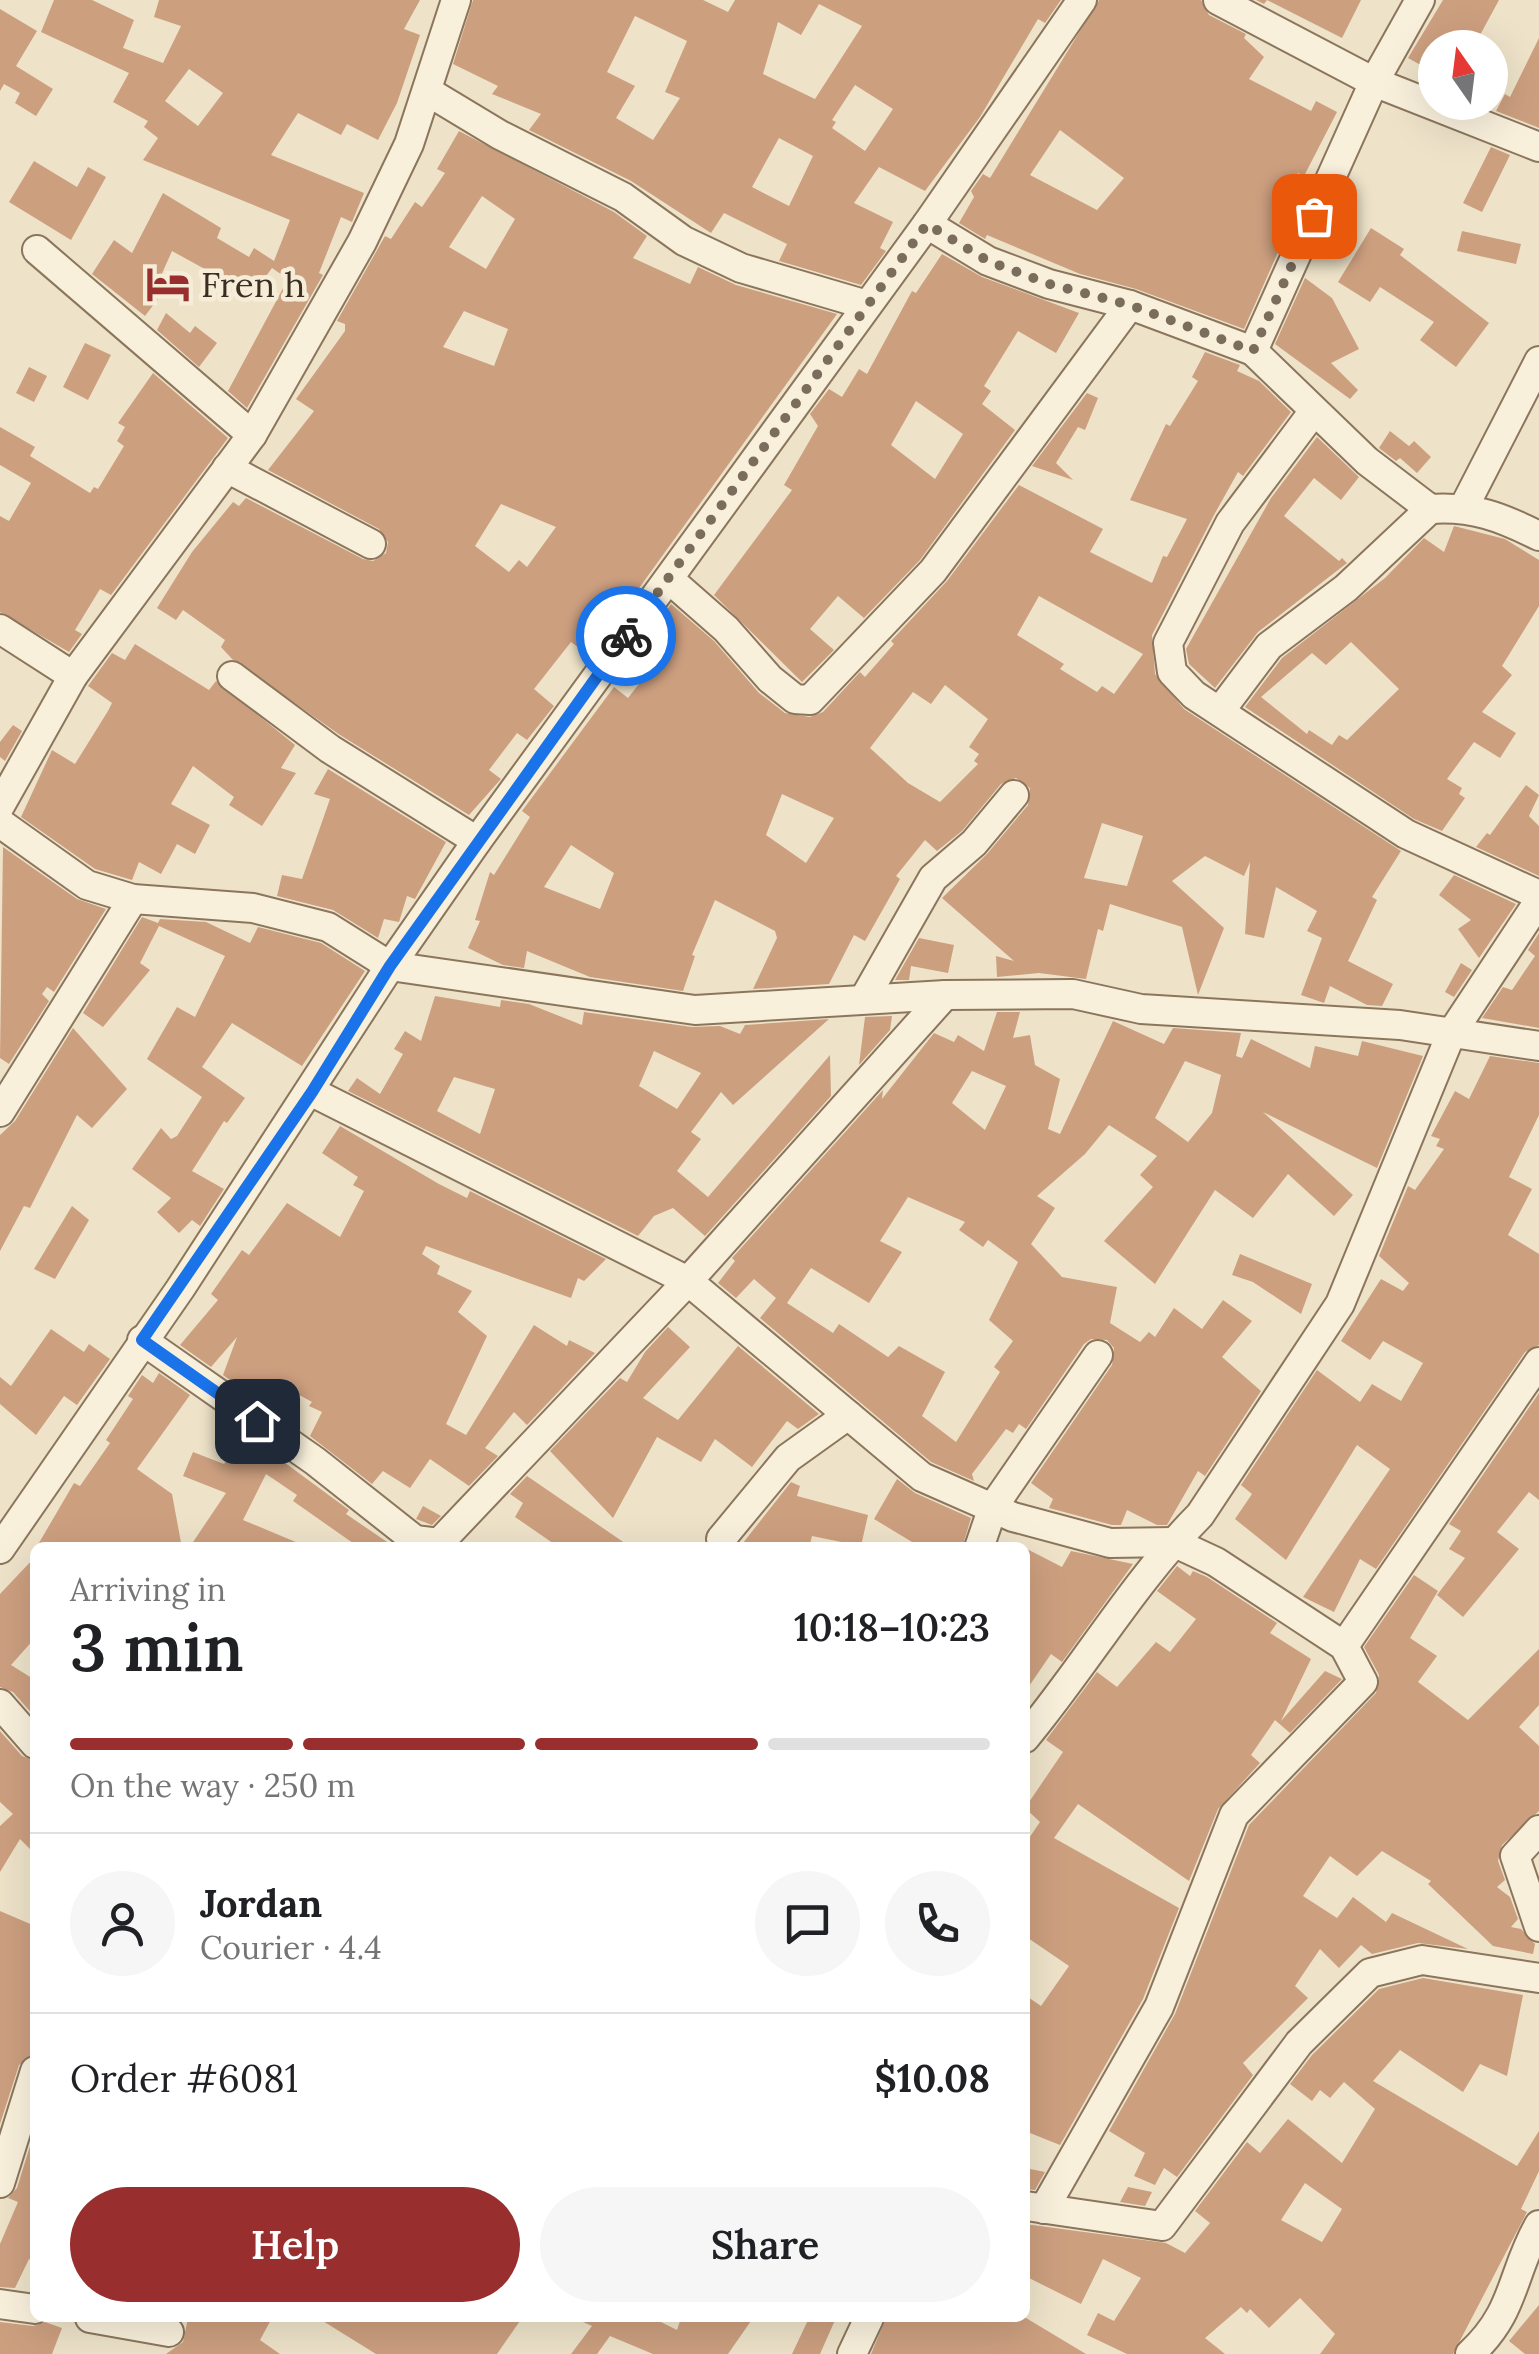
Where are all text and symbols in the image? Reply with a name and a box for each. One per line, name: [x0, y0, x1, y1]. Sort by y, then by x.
north arrow: [1418, 30, 1508, 120]
map controls: [1418, 30, 1508, 120]
pin: [1272, 174, 1357, 259]
icon: bag: [1287, 189, 1342, 244]
hotel icon: Fren h: [144, 260, 192, 308]
place label: Fren h: [201, 262, 305, 307]
courier: [576, 586, 676, 686]
icon: bike: [599, 609, 654, 664]
pin: [215, 1379, 300, 1464]
icon: home: [230, 1394, 285, 1449]
text: Arriving in: [70, 1569, 226, 1610]
text: 10:18–10:23: [794, 1603, 990, 1651]
text: 3 min: [70, 1606, 244, 1689]
text: On the way · 250 m: [70, 1765, 355, 1806]
button: person: [70, 1871, 175, 1976]
button: chat: [755, 1871, 860, 1976]
button: phone: [885, 1871, 990, 1976]
text: Jordan: [200, 1879, 322, 1927]
text: Courier · 4.4: [200, 1927, 382, 1968]
text: Order #6081: [70, 2054, 298, 2102]
text: $10.08: [875, 2054, 990, 2102]
button: Help: [70, 2187, 520, 2302]
button: Share: [540, 2187, 990, 2302]

